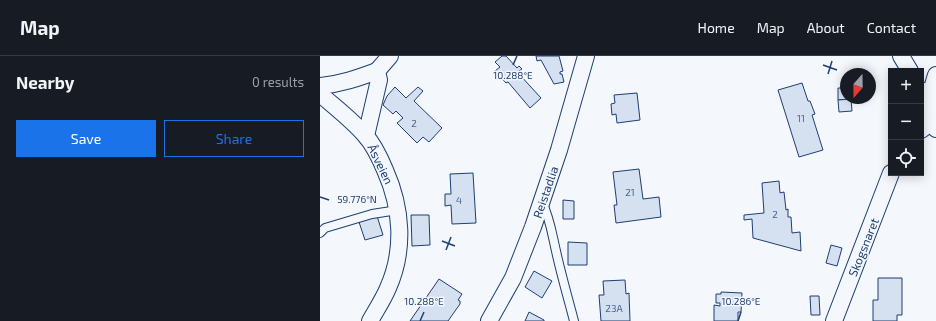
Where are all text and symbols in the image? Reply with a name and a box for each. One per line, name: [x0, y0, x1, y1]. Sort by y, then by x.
text: Map: [20, 16, 60, 39]
text: Home: [698, 19, 735, 36]
text: Map: [757, 19, 785, 36]
text: About: [807, 19, 845, 36]
text: Contact: [867, 19, 916, 36]
north arrow: [840, 68, 876, 104]
map controls: [888, 68, 924, 176]
button: +: [888, 68, 924, 104]
text: 10.288°E: [493, 69, 533, 81]
text: Nearby: [16, 72, 74, 92]
text: 0 results: [252, 74, 304, 90]
button: −: [888, 104, 924, 140]
house number: 11: [797, 112, 805, 124]
house number: 2: [411, 117, 417, 129]
button: Save: [16, 120, 156, 157]
button: Share: [164, 120, 304, 157]
button: locate: [888, 140, 924, 176]
street label: Åsveien: [365, 142, 397, 186]
street label: Reistadlia: [530, 164, 560, 220]
house number: 21: [625, 186, 635, 198]
text: 59.776°N: [337, 193, 377, 205]
house number: 4: [456, 194, 462, 206]
house number: 2: [772, 208, 778, 220]
street label: Skogsnaret: [845, 215, 881, 278]
text: 10.288°E: [404, 295, 444, 307]
text: 10.286°E: [722, 295, 761, 307]
house number: 23A: [605, 302, 623, 314]

